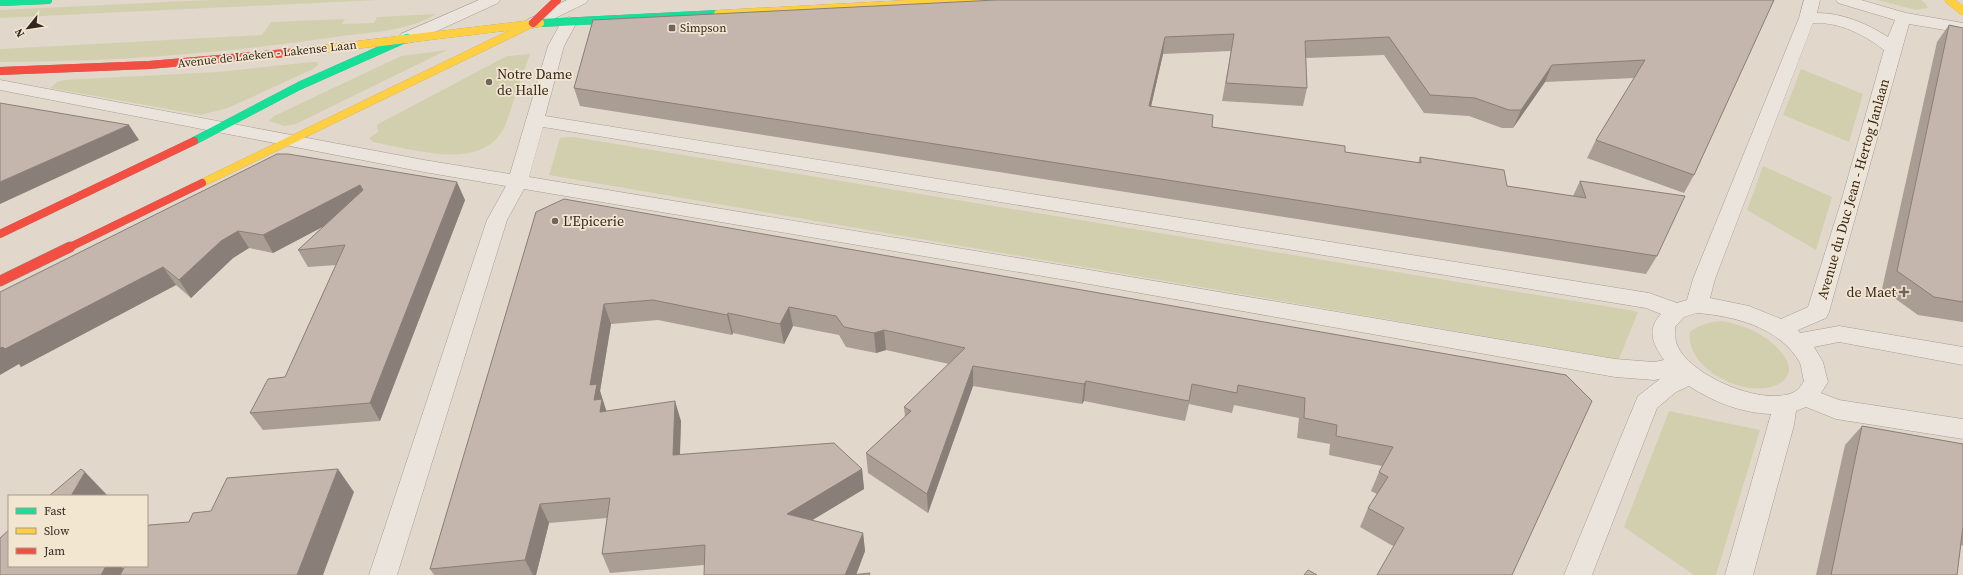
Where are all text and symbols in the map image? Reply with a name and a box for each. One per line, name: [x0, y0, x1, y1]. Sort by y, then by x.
north arrow: [8, 8, 48, 48]
place label: Simpson: [680, 20, 726, 36]
marker: Simpson: [667, 23, 677, 33]
text: N: [11, 26, 28, 40]
street label: Avenue de Laeken - Lakense Laan: [177, 37, 357, 71]
place label: Notre Dame de Halle: [497, 64, 572, 100]
street label: Avenue du Duc Jean - Hertog Janlaan: [1812, 76, 1894, 302]
marker: Notre Dame de Halle: [484, 77, 494, 87]
place label: L'Epicerie: [563, 211, 624, 231]
marker: L'Epicerie: [550, 216, 560, 226]
place label: de Maet: [1846, 282, 1896, 302]
marker: de Maet: [1899, 287, 1909, 297]
legend: [8, 495, 148, 567]
text: Fast: [44, 503, 66, 519]
text: Slow: [44, 523, 70, 539]
text: Jam: [43, 543, 65, 559]

